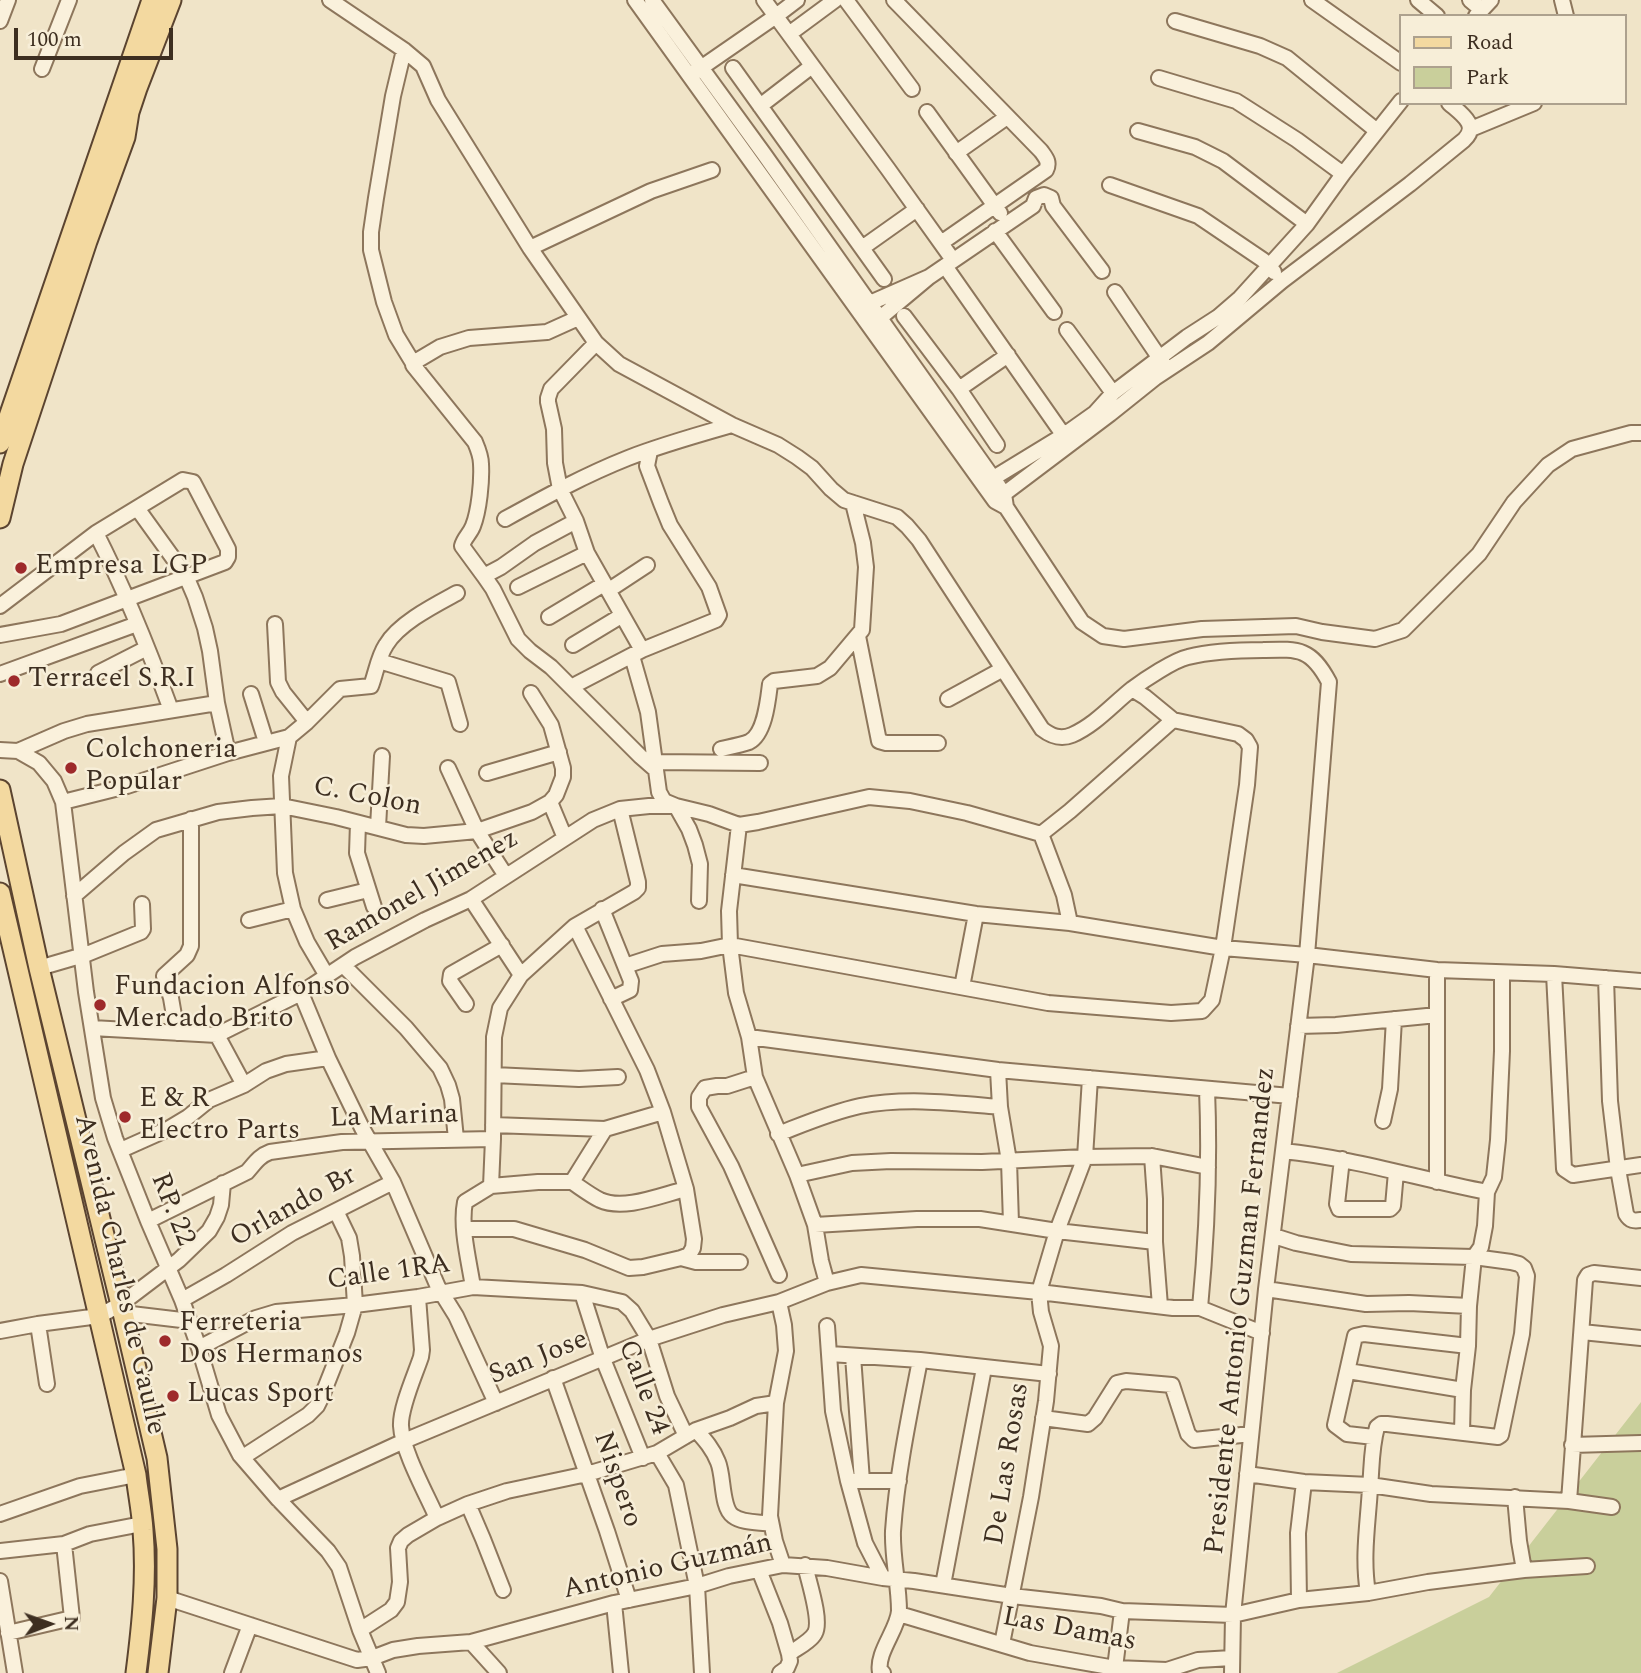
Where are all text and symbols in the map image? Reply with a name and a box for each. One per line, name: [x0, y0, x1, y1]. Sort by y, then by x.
scale bar: [18, 14, 177, 58]
legend: [1400, 14, 1627, 105]
text: 100 m: [27, 24, 82, 56]
text: Road: [1466, 27, 1513, 59]
text: Park: [1466, 62, 1509, 94]
place label: Empresa LGP: [35, 551, 208, 585]
marker: Empresa LGP: [13, 560, 29, 576]
place label: Terracel S.R.I: [28, 664, 195, 698]
marker: Terracel S.R.I: [6, 673, 22, 689]
place label: Colchoneria Popular: [85, 735, 237, 801]
marker: Colchoneria Popular: [63, 760, 79, 776]
street label: C. Colon: [310, 771, 424, 825]
street label: Ramonel Jimenez: [321, 823, 525, 961]
place label: Fundacion Alfonso Mercado Brito: [114, 972, 350, 1038]
marker: Fundacion Alfonso Mercado Brito: [92, 997, 108, 1013]
street label: Presidente Antonio Guzman Fernandez: [1200, 1066, 1284, 1556]
place label: E & R Electro Parts: [139, 1084, 300, 1150]
street label: La Marina: [329, 1099, 459, 1137]
marker: E & R Electro Parts: [117, 1109, 133, 1125]
street label: Avenida Charles de Gaulle: [65, 1112, 171, 1438]
street label: Orlando Br: [225, 1160, 363, 1256]
street label: RP. 22: [141, 1168, 201, 1252]
street label: Calle 1RA: [325, 1249, 453, 1299]
place label: Ferreteria Dos Hermanos: [179, 1308, 363, 1374]
street label: San Jose: [485, 1324, 593, 1394]
marker: Ferreteria Dos Hermanos: [157, 1333, 173, 1349]
street label: Calle 24: [609, 1336, 675, 1440]
place label: Lucas Sport: [187, 1379, 334, 1413]
street label: De Las Rosas: [980, 1380, 1038, 1548]
marker: Lucas Sport: [165, 1388, 181, 1404]
street label: Nispero: [584, 1428, 648, 1532]
street label: Antonio Guzmán: [560, 1528, 776, 1608]
north arrow: [14, 1589, 84, 1659]
street label: Las Damas: [999, 1602, 1139, 1660]
text: N: [56, 1616, 85, 1632]

